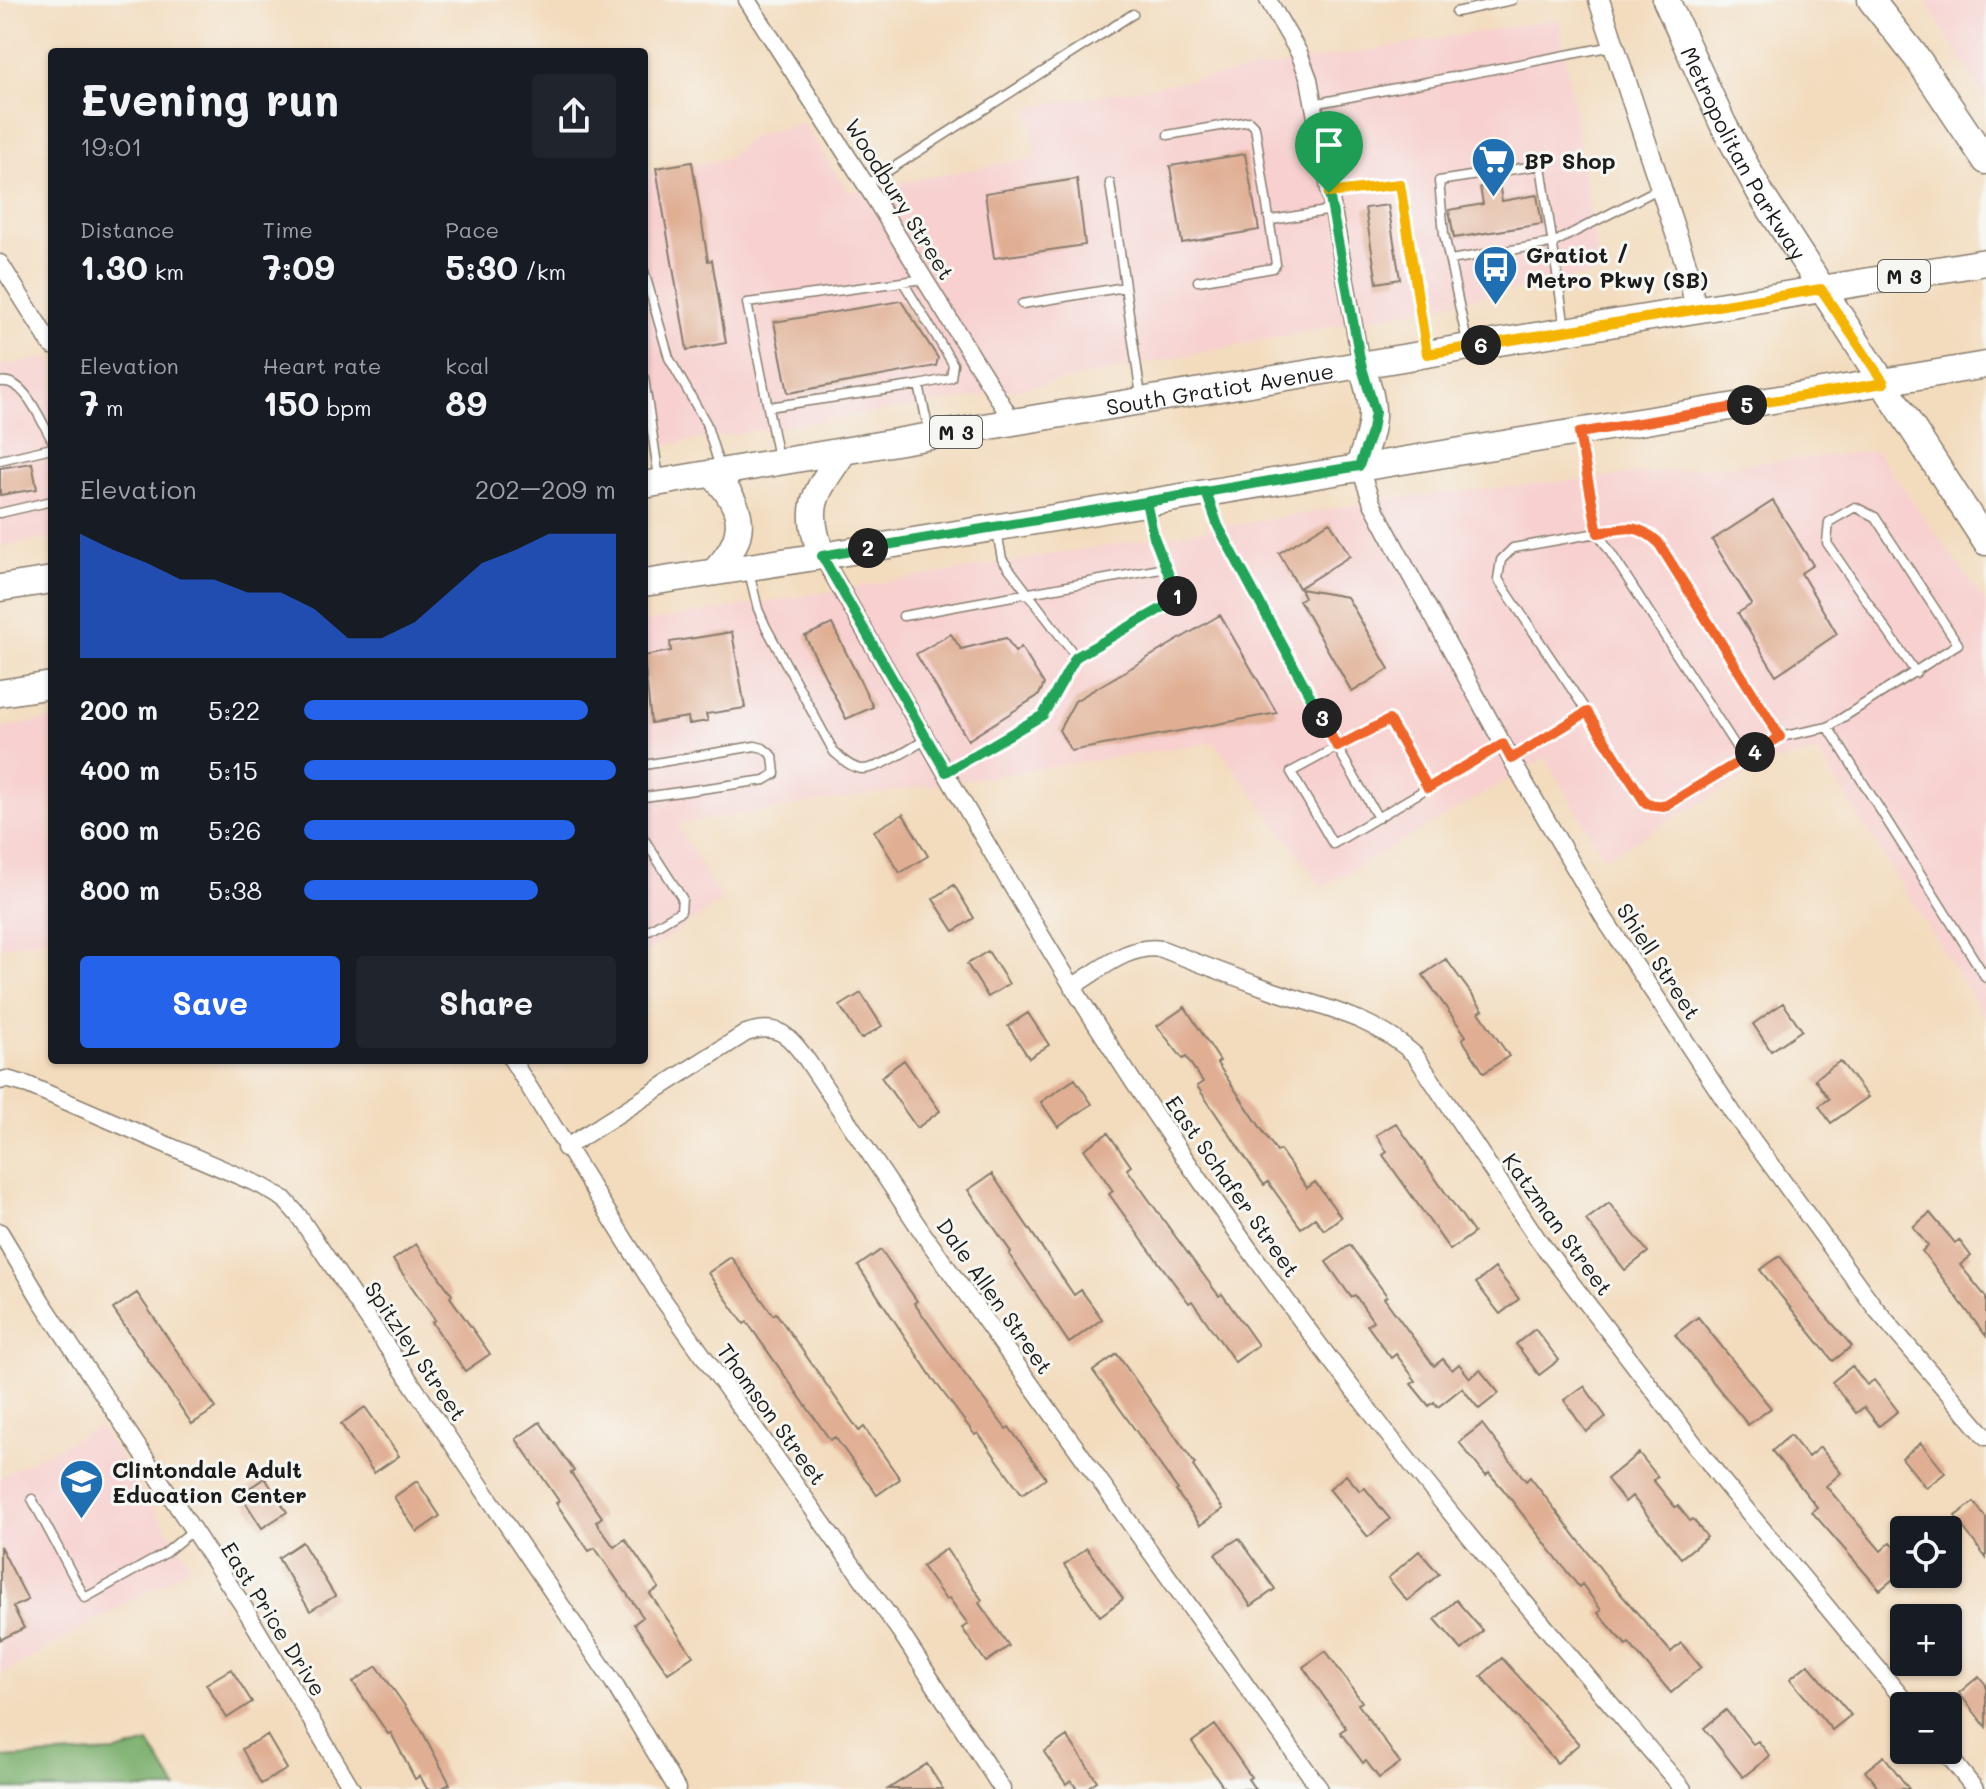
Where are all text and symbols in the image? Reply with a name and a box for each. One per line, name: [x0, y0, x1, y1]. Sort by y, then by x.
street label: Metropolitan Parkway: [1675, 42, 1814, 265]
text: Evening run: [80, 70, 339, 127]
button: share: [532, 74, 616, 158]
pin: [1295, 111, 1363, 193]
street label: Woodbury Street: [839, 113, 961, 285]
icon: arrive: [1307, 123, 1351, 167]
text: 19:01: [80, 129, 143, 163]
supermarket icon: BP Shop: [1469, 136, 1517, 199]
place label: BP Shop: [1524, 146, 1616, 175]
text: Distance: [80, 215, 175, 244]
text: Time: [263, 215, 313, 244]
text: Pace: [445, 215, 499, 244]
place label: Gratiot / Metro Pkwy (SB): [1526, 240, 1708, 294]
bus stop icon: Gratiot / Metro Pkwy (SB): [1471, 243, 1519, 306]
text: 1.30: [80, 244, 148, 289]
text: 7:09: [263, 244, 335, 289]
text: 5:30: [445, 244, 518, 289]
text: km: [148, 257, 184, 286]
text: /km: [518, 257, 566, 286]
road number: M 3: [1878, 260, 1930, 292]
pin: 6: [1461, 325, 1501, 365]
text: 6: [1474, 330, 1488, 359]
text: Elevation: [80, 351, 179, 380]
text: Heart rate: [263, 351, 381, 380]
text: kcal: [445, 351, 489, 380]
street label: South Gratiot Avenue: [1104, 355, 1336, 421]
text: 7: [80, 380, 99, 425]
text: 150: [263, 380, 319, 425]
text: 89: [445, 380, 487, 425]
pin: 5: [1727, 385, 1767, 425]
text: 5: [1741, 390, 1753, 419]
text: m: [99, 393, 124, 422]
text: bpm: [319, 393, 372, 422]
road number: M 3: [930, 416, 982, 448]
text: Elevation: [80, 472, 197, 506]
text: 202–209 m: [475, 472, 616, 506]
pin: 2: [848, 528, 888, 568]
text: 2: [862, 533, 874, 562]
pin: 1: [1157, 576, 1197, 616]
text: 1: [1172, 581, 1182, 610]
text: 200 m: [80, 693, 158, 727]
text: 5:22: [208, 693, 260, 727]
pin: 3: [1302, 698, 1342, 738]
text: 3: [1315, 703, 1329, 732]
pin: 4: [1735, 732, 1775, 772]
text: 4: [1748, 737, 1762, 766]
text: 400 m: [80, 753, 160, 787]
text: 5:15: [208, 753, 258, 787]
text: 600 m: [80, 813, 159, 847]
text: 5:26: [208, 813, 261, 847]
text: 800 m: [80, 873, 160, 907]
text: 5:38: [208, 873, 262, 907]
street label: Shiell Street: [1611, 897, 1707, 1025]
button: Save: [80, 956, 340, 1048]
button: Share: [356, 956, 616, 1048]
street label: East Schafer Street: [1159, 1089, 1307, 1283]
street label: Katzman Street: [1496, 1147, 1620, 1301]
street label: Dale Allen Street: [930, 1212, 1060, 1380]
street label: Spitzley Street: [359, 1276, 473, 1426]
street label: Thomson Street: [711, 1337, 833, 1491]
place label: Clintondale Adult Education Center: [112, 1455, 307, 1509]
school or university icon: Clintondale Adult Education Center: [57, 1458, 105, 1521]
map controls: [1890, 1516, 1962, 1764]
button: locate: [1890, 1516, 1962, 1588]
street label: East Price Drive: [215, 1536, 333, 1702]
button: +: [1890, 1604, 1962, 1676]
button: −: [1890, 1692, 1962, 1764]

